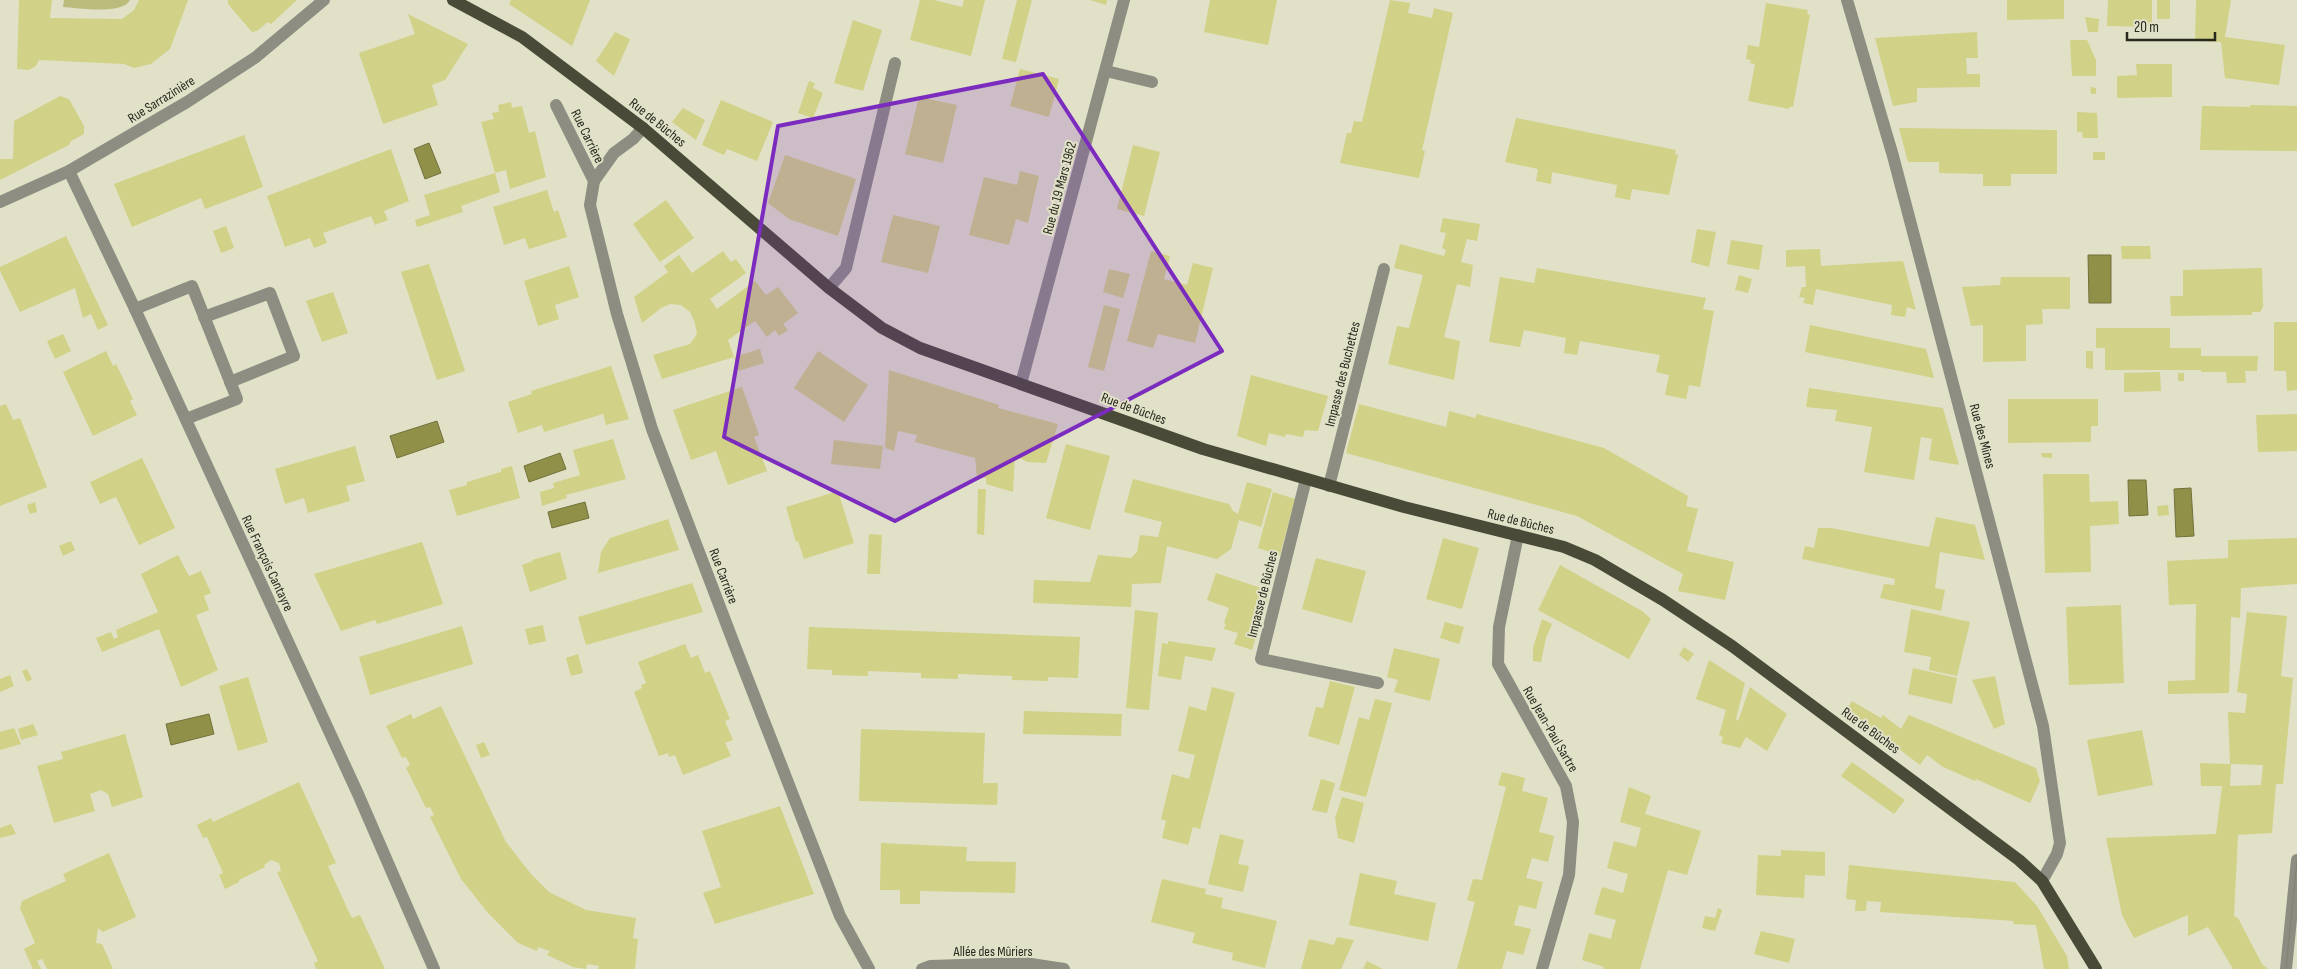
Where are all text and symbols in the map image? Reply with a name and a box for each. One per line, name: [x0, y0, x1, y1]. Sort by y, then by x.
scale bar: [2127, 10, 2214, 42]
text: 20 m: [2134, 18, 2159, 37]
street label: Rue Sarrazinière: [125, 72, 198, 127]
street label: Rue de Bûches: [626, 94, 690, 150]
street label: Rue Carrière: [567, 107, 608, 166]
street label: Rue du 19 Mars 1962: [1039, 140, 1080, 236]
street label: Impasse des Buchettes: [1321, 320, 1364, 428]
street label: Rue de Bûches: [1099, 389, 1169, 428]
street label: Rue des Mines: [1966, 402, 1999, 470]
street label: Rue de Bûches: [1486, 505, 1556, 538]
street label: Rue François Cantayre: [238, 512, 297, 614]
street label: Rue Carrière: [705, 546, 742, 606]
street label: Impasse de Bûches: [1244, 549, 1281, 639]
street label: Rue Jean-Paul Sartre: [1519, 683, 1582, 775]
street label: Rue de Bûches: [1838, 703, 1903, 757]
street label: Allée des Mûriers: [953, 943, 1032, 960]

